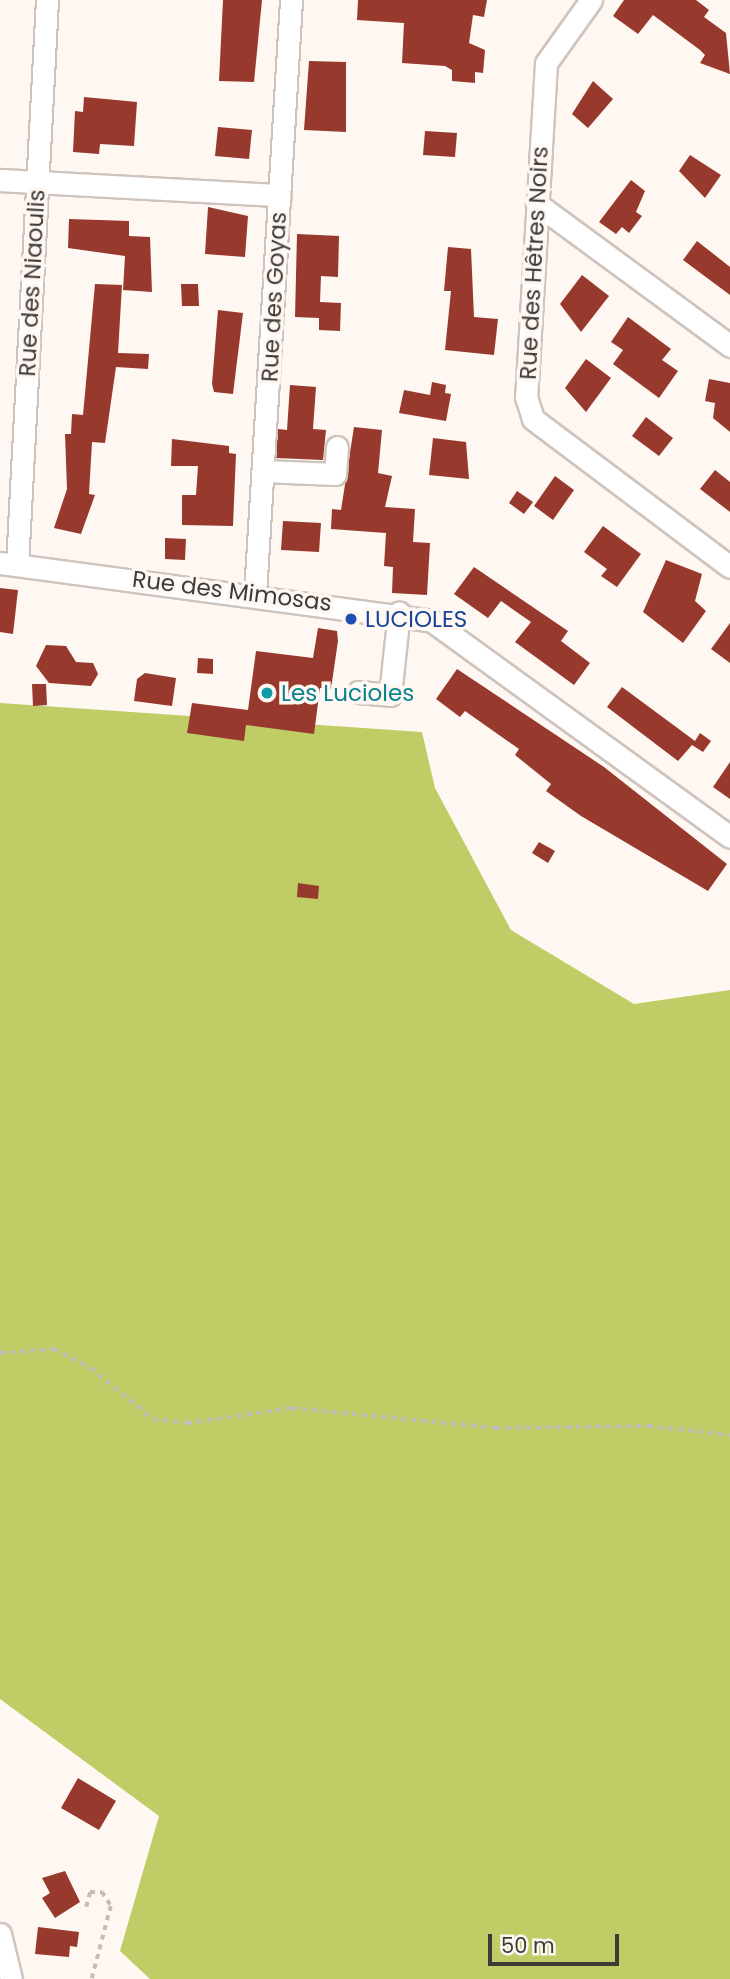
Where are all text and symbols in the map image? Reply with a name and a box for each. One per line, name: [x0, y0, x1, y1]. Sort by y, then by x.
street label: Rue des Hêtres Noirs: [514, 146, 554, 380]
street label: Rue des Niaoulis: [13, 189, 51, 377]
street label: Rue des Goyas: [256, 211, 292, 383]
street label: Rue des Mimosas: [131, 565, 333, 617]
place label: LUCIOLES: [365, 605, 467, 633]
marker: LUCIOLES: [343, 611, 359, 627]
place label: Les Lucioles: [281, 679, 414, 707]
marker: Les Lucioles: [259, 685, 275, 701]
scale bar: [492, 1920, 623, 1964]
text: 50 m: [501, 1931, 555, 1960]

